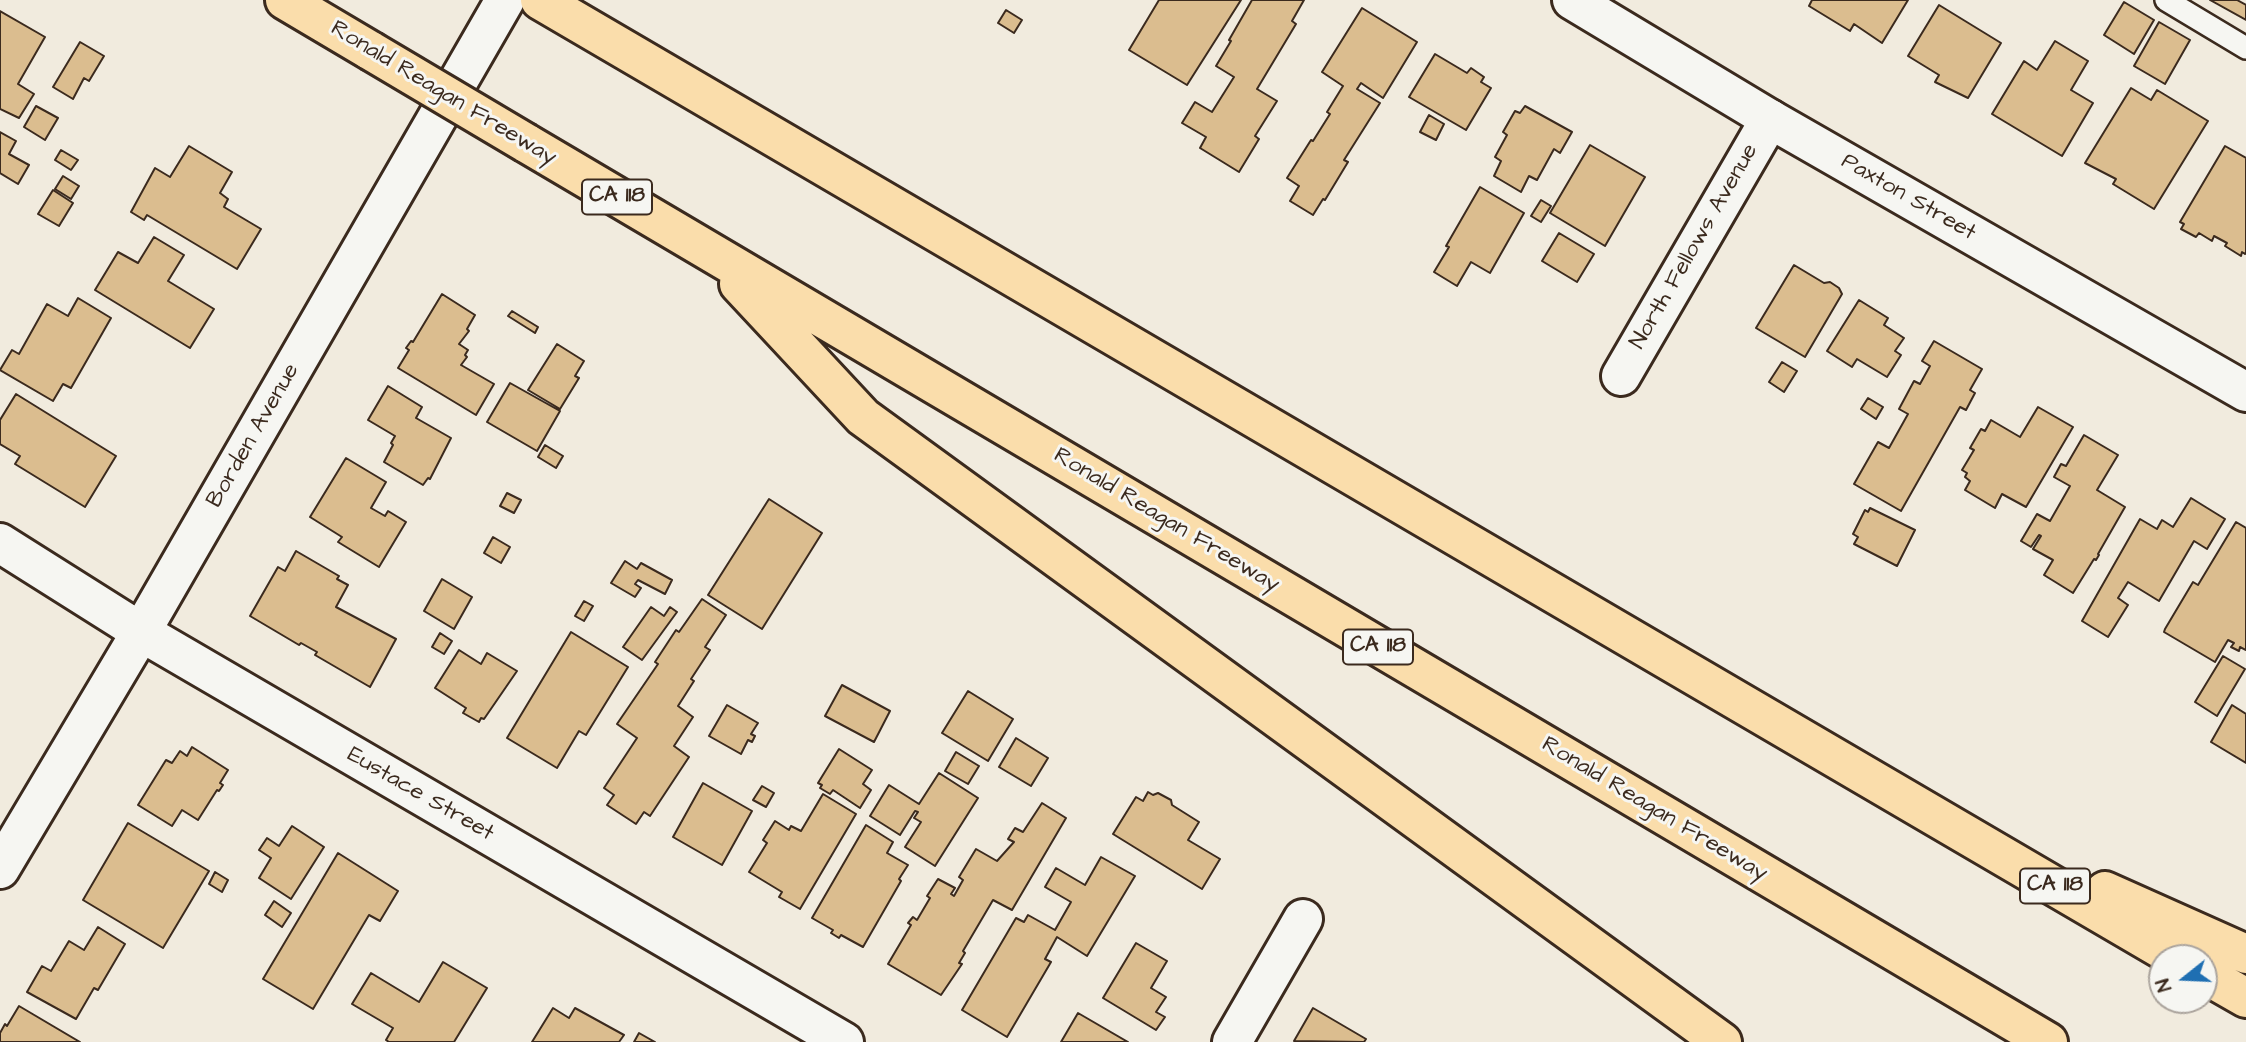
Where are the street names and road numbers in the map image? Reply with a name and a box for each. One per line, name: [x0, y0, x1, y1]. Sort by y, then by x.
street label: Ronald Reagan Freeway: [325, 16, 561, 172]
street label: North Fellows Avenue: [1625, 139, 1765, 355]
street label: Paxton Street: [1836, 148, 1980, 248]
road number: CA 118: [582, 180, 652, 214]
street label: Borden Avenue: [202, 359, 306, 513]
street label: Ronald Reagan Freeway: [1048, 443, 1284, 599]
road number: CA 118: [1343, 630, 1413, 664]
street label: Ronald Reagan Freeway: [1536, 732, 1772, 888]
street label: Eustace Street: [342, 742, 498, 848]
road number: CA 118: [2020, 868, 2090, 903]

